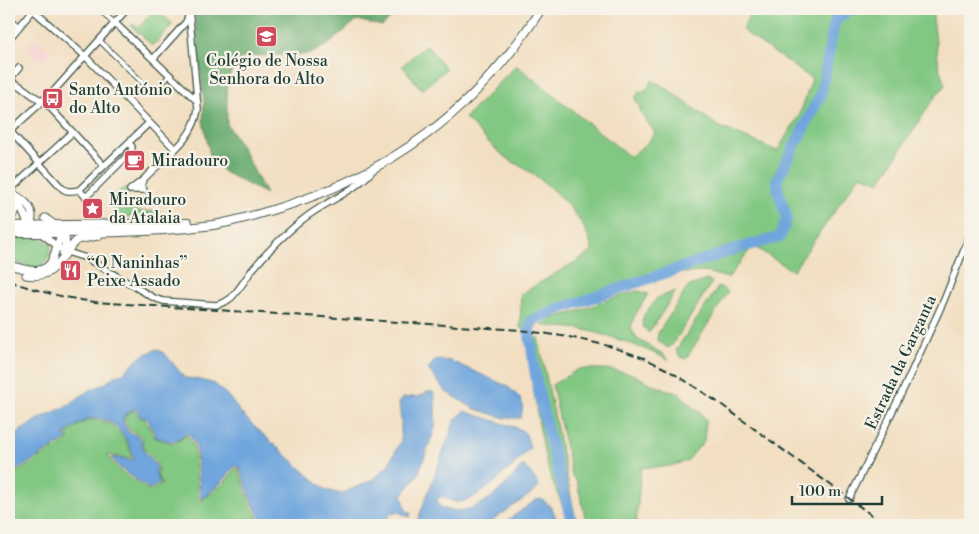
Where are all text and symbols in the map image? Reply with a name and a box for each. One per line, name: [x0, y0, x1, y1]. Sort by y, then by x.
school or university icon: Colégio de Nossa Senhora do Alto: [255, 24, 279, 48]
place label: Colégio de Nossa Senhora do Alto: [206, 51, 329, 89]
place label: Santo António do Alto: [69, 80, 172, 118]
bus stop icon: Santo António do Alto: [41, 86, 65, 110]
cafe icon: Miradouro: [123, 148, 147, 172]
place label: Miradouro: [151, 151, 228, 171]
place label: Miradouro da Atalaia: [109, 190, 186, 228]
place icon: Miradouro da Atalaia: [81, 196, 105, 220]
place label: “O Naninhas” Peixe Assado: [87, 253, 187, 291]
restaurant icon: “O Naninhas” Peixe Assado: [59, 259, 83, 283]
street label: Estrada da Garganta: [861, 291, 941, 433]
scale bar: [792, 474, 882, 506]
text: 100 m: [799, 482, 841, 501]

